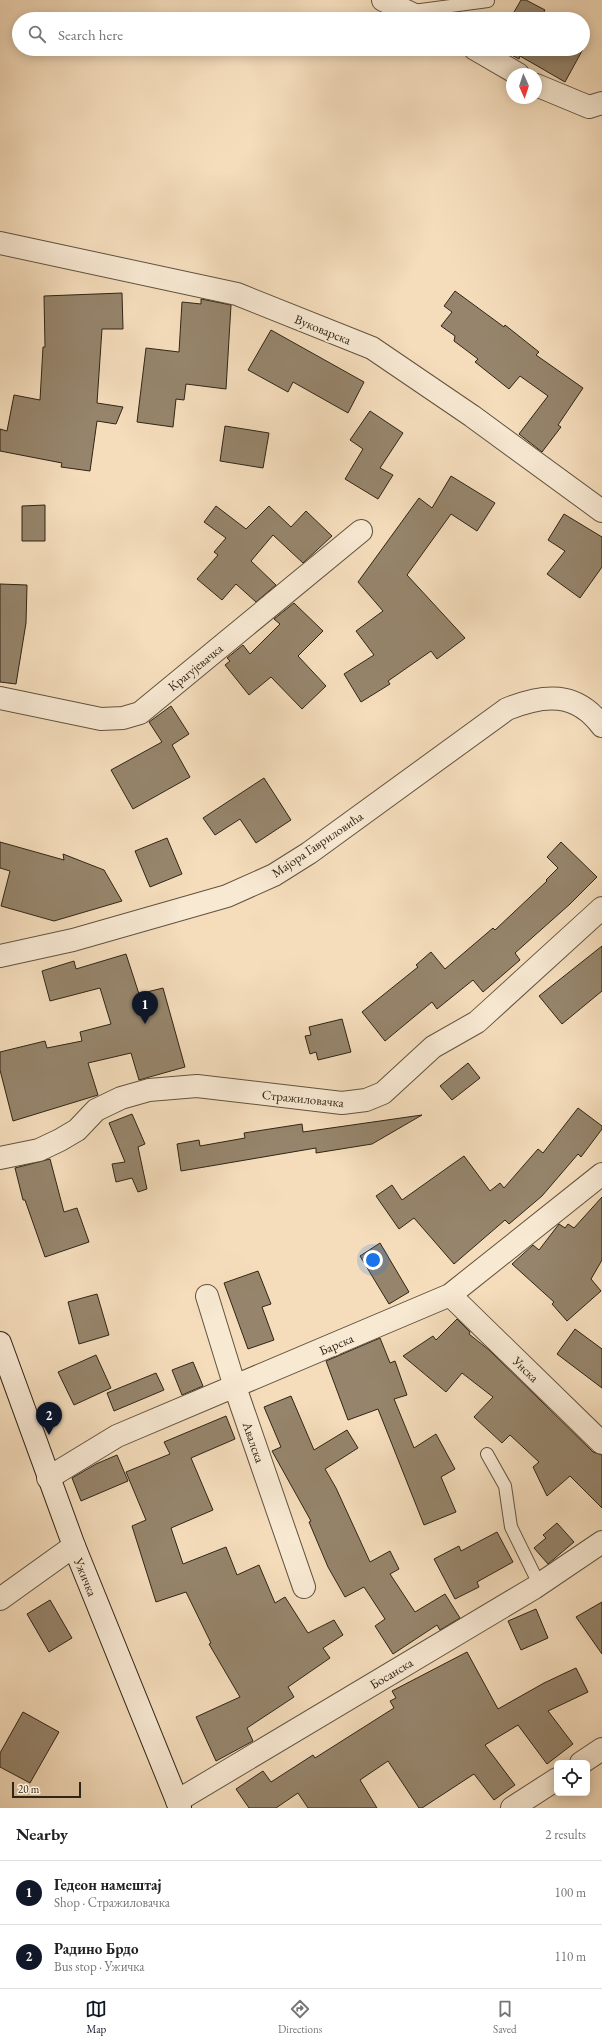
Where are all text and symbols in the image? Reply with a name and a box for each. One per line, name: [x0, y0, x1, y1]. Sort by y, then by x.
search box: [12, 12, 590, 56]
icon: search: [26, 23, 48, 45]
text: Search here: [58, 25, 123, 44]
north arrow: [506, 68, 542, 104]
street label: Вуковарска: [292, 310, 354, 349]
street label: Крагујевачка: [164, 639, 227, 695]
street label: Мајора Гавриловића: [268, 807, 367, 881]
pin: 1: [132, 991, 158, 1024]
street label: Стражиловачка: [261, 1086, 345, 1111]
your location: [363, 1250, 383, 1270]
street label: Барска: [316, 1329, 357, 1359]
street label: Унска: [508, 1352, 543, 1387]
pin: 2: [36, 1402, 62, 1435]
street label: Авалска: [238, 1418, 269, 1466]
street label: Ужичка: [70, 1555, 101, 1600]
street label: Босанска: [367, 1654, 417, 1693]
map controls: [554, 1760, 590, 1796]
button: locate: [554, 1760, 590, 1796]
scale bar: [12, 1780, 81, 1799]
text: 20 m: [18, 1782, 39, 1796]
text: Nearby: [16, 1823, 68, 1845]
text: 2 results: [545, 1826, 586, 1843]
text: Гедеон намештај: [54, 1875, 161, 1894]
text: 1: [26, 1884, 32, 1901]
text: 100 m: [555, 1884, 586, 1901]
text: Shop · Стражиловачка: [54, 1894, 170, 1911]
text: Радино Брдо: [54, 1939, 139, 1958]
text: 2: [26, 1948, 32, 1965]
text: 110 m: [555, 1948, 586, 1965]
text: Bus stop · Ужичка: [54, 1958, 145, 1975]
tab: Map: [85, 1998, 107, 2036]
tab: Directions: [278, 1998, 322, 2036]
tab: Saved: [493, 1998, 517, 2036]

